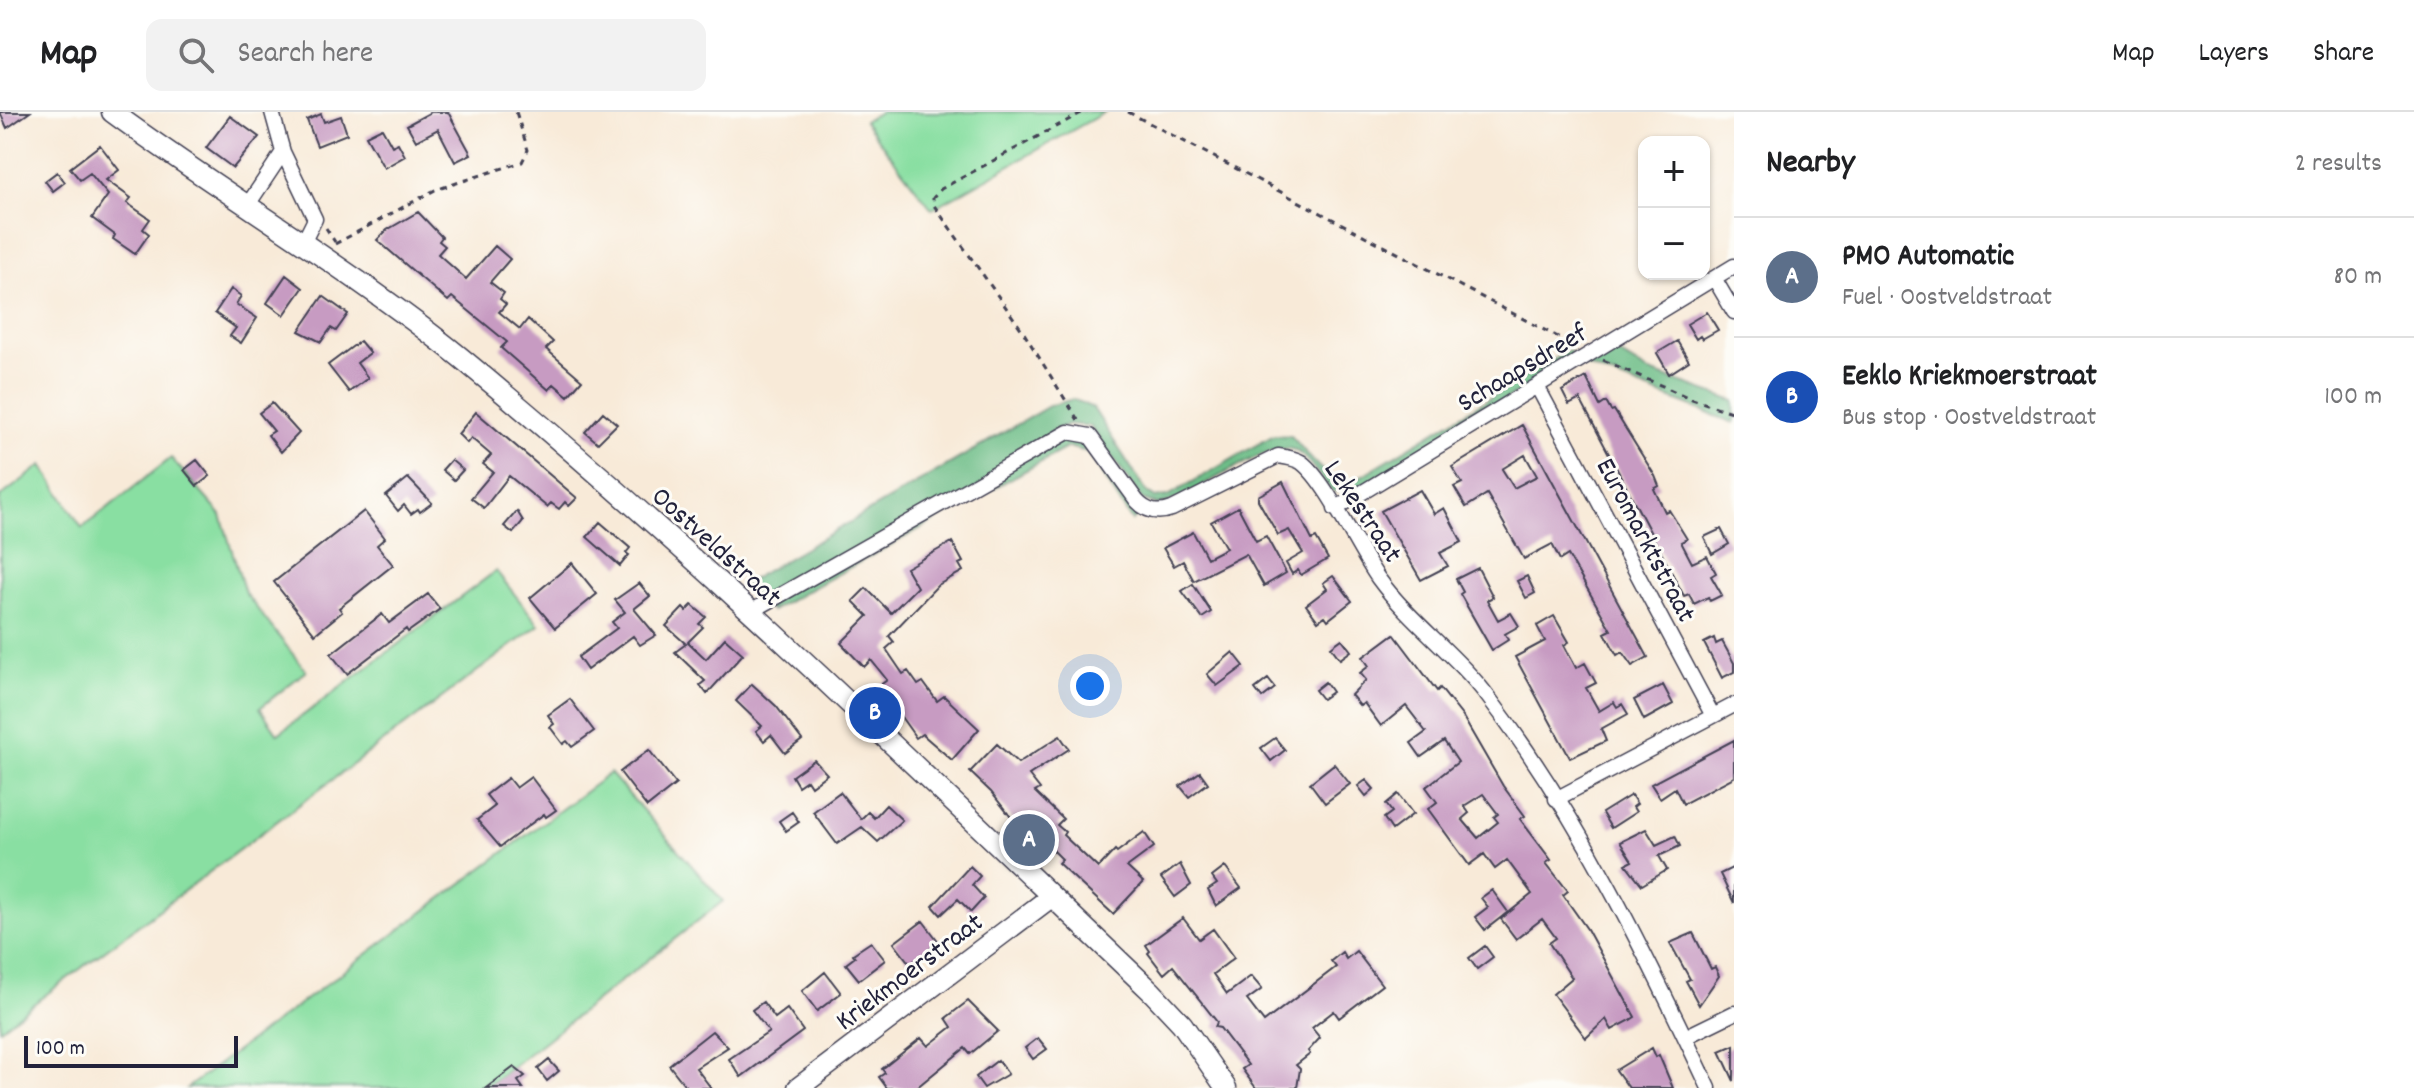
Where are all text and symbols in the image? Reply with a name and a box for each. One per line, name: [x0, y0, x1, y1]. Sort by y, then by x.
search box: [146, 19, 706, 91]
text: Map: [40, 28, 98, 83]
icon: search: [174, 33, 218, 77]
text: Search here: [238, 34, 373, 77]
text: Map: [2112, 35, 2155, 75]
text: Layers: [2199, 35, 2269, 75]
text: Share: [2313, 35, 2374, 75]
map controls: [1638, 136, 1710, 280]
button: +: [1638, 136, 1710, 208]
text: Nearby: [1766, 140, 1855, 189]
text: 2 results: [2295, 146, 2382, 183]
button: −: [1638, 208, 1710, 280]
text: PMO Automatic: [1842, 237, 2014, 280]
text: A: [1785, 259, 1799, 296]
text: 80 m: [2334, 259, 2382, 296]
text: Fuel · Oostveldstraat: [1842, 280, 2052, 317]
street label: Schaapsdreef: [1451, 315, 1597, 425]
text: Eeklo Kriekmoerstraat: [1842, 357, 2097, 400]
text: B: [1786, 379, 1798, 416]
text: 100 m: [2324, 379, 2382, 416]
text: Bus stop · Oostveldstraat: [1842, 400, 2096, 437]
street label: Euromarktstraat: [1583, 452, 1704, 631]
street label: Lekestraat: [1312, 453, 1410, 572]
street label: Oostveldstraat: [640, 479, 789, 618]
your location: [1070, 666, 1110, 706]
pin: B: [849, 683, 901, 743]
pin: A: [1003, 810, 1055, 870]
street label: Kriekmoerstraat: [829, 905, 993, 1043]
scale bar: [24, 1032, 238, 1068]
text: 100 m: [36, 1034, 85, 1065]

